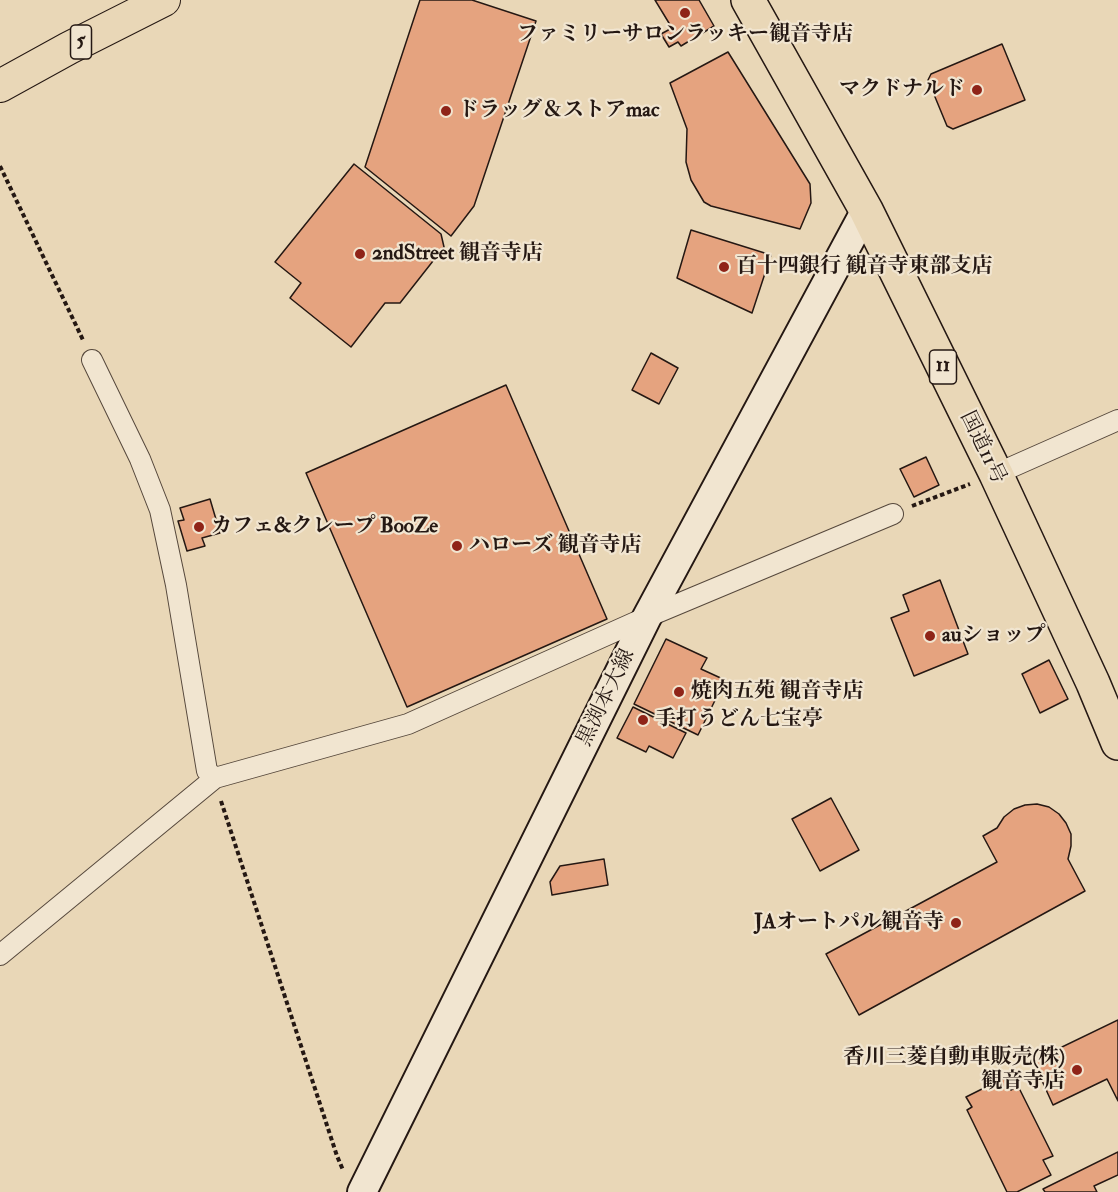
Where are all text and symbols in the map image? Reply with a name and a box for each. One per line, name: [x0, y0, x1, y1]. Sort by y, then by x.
marker: ファミリーサロンラッキー観音寺店: [678, 6, 692, 20]
place label: ファミリーサロンラッキー観音寺店: [517, 22, 853, 48]
road number: 5: [70, 25, 92, 59]
place label: マクドナルド: [839, 77, 965, 103]
marker: マクドナルド: [970, 83, 984, 97]
place label: ドラッグ＆ストアmac: [458, 98, 659, 124]
marker: ドラッグ＆ストアmac: [439, 104, 453, 118]
place label: 2ndStreet 観音寺店: [372, 241, 543, 267]
marker: 2ndStreet 観音寺店: [353, 247, 367, 261]
place label: 百十四銀行 観音寺東部支店: [736, 254, 992, 280]
marker: 百十四銀行 観音寺東部支店: [717, 260, 731, 274]
road number: 11: [930, 350, 956, 384]
street label: 国道11号: [954, 407, 1010, 489]
place label: カフェ&クレープ BooZe: [211, 514, 438, 540]
marker: カフェ&クレープ BooZe: [192, 520, 206, 534]
place label: ハローズ 観音寺店: [469, 533, 641, 559]
marker: ハローズ 観音寺店: [450, 539, 464, 553]
place label: auショップ: [942, 623, 1046, 649]
marker: auショップ: [923, 629, 937, 643]
street label: 黒渕本大線: [573, 645, 641, 751]
place label: 焼肉五苑 観音寺店: [691, 679, 863, 705]
marker: 焼肉五苑 観音寺店: [672, 685, 686, 699]
place label: 手打うどん七宝亭: [655, 707, 823, 733]
marker: 手打うどん七宝亭: [636, 713, 650, 727]
place label: JAオートパル観音寺: [754, 910, 944, 936]
marker: JAオートパル観音寺: [949, 916, 963, 930]
place label: 香川三菱自動車販売(株) 観音寺店: [844, 1045, 1065, 1095]
marker: 香川三菱自動車販売(株) 観音寺店: [1070, 1063, 1084, 1077]

